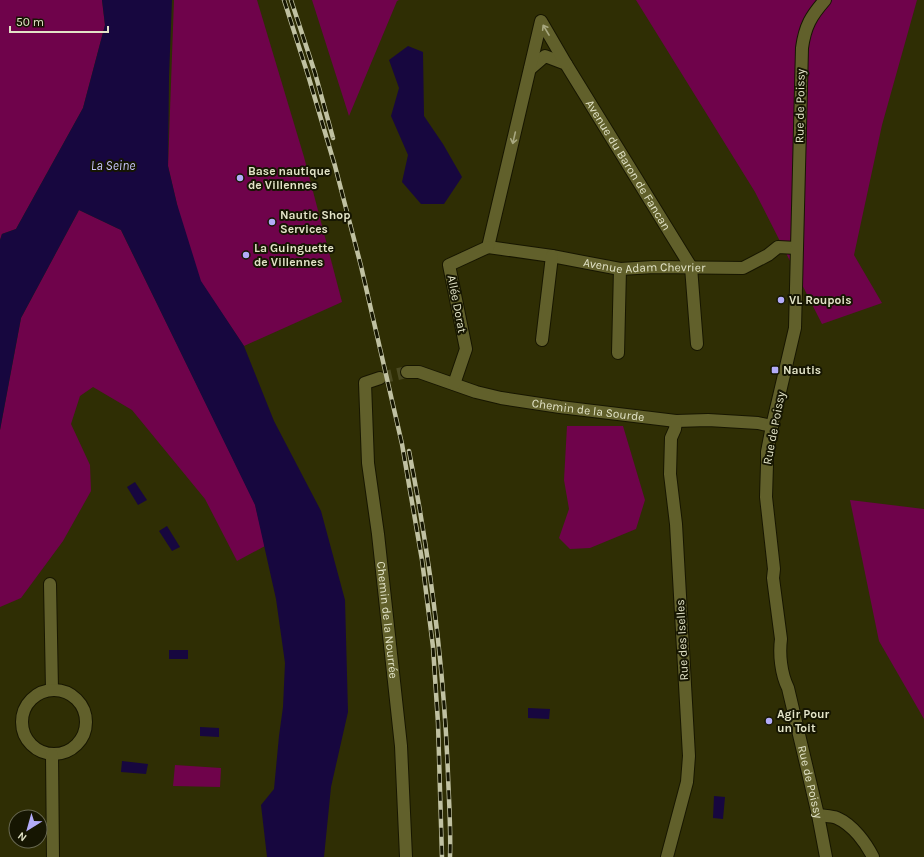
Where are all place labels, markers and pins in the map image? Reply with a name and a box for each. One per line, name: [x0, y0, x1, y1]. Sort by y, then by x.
place label: Base nautique de Villennes: [248, 164, 330, 192]
marker: Base nautique de Villennes: [235, 173, 245, 183]
place label: Nautic Shop Services: [280, 208, 350, 236]
marker: Nautic Shop Services: [267, 217, 277, 227]
place label: La Guinguette de Villennes: [254, 241, 334, 269]
marker: La Guinguette de Villennes: [241, 250, 251, 260]
place label: VL Roupois: [789, 293, 852, 307]
marker: VL Roupois: [776, 295, 786, 305]
place label: Nautis: [783, 363, 821, 377]
marker: Nautis: [770, 365, 780, 375]
place label: Agir Pour un Toit: [777, 707, 829, 735]
marker: Agir Pour un Toit: [764, 716, 774, 726]

